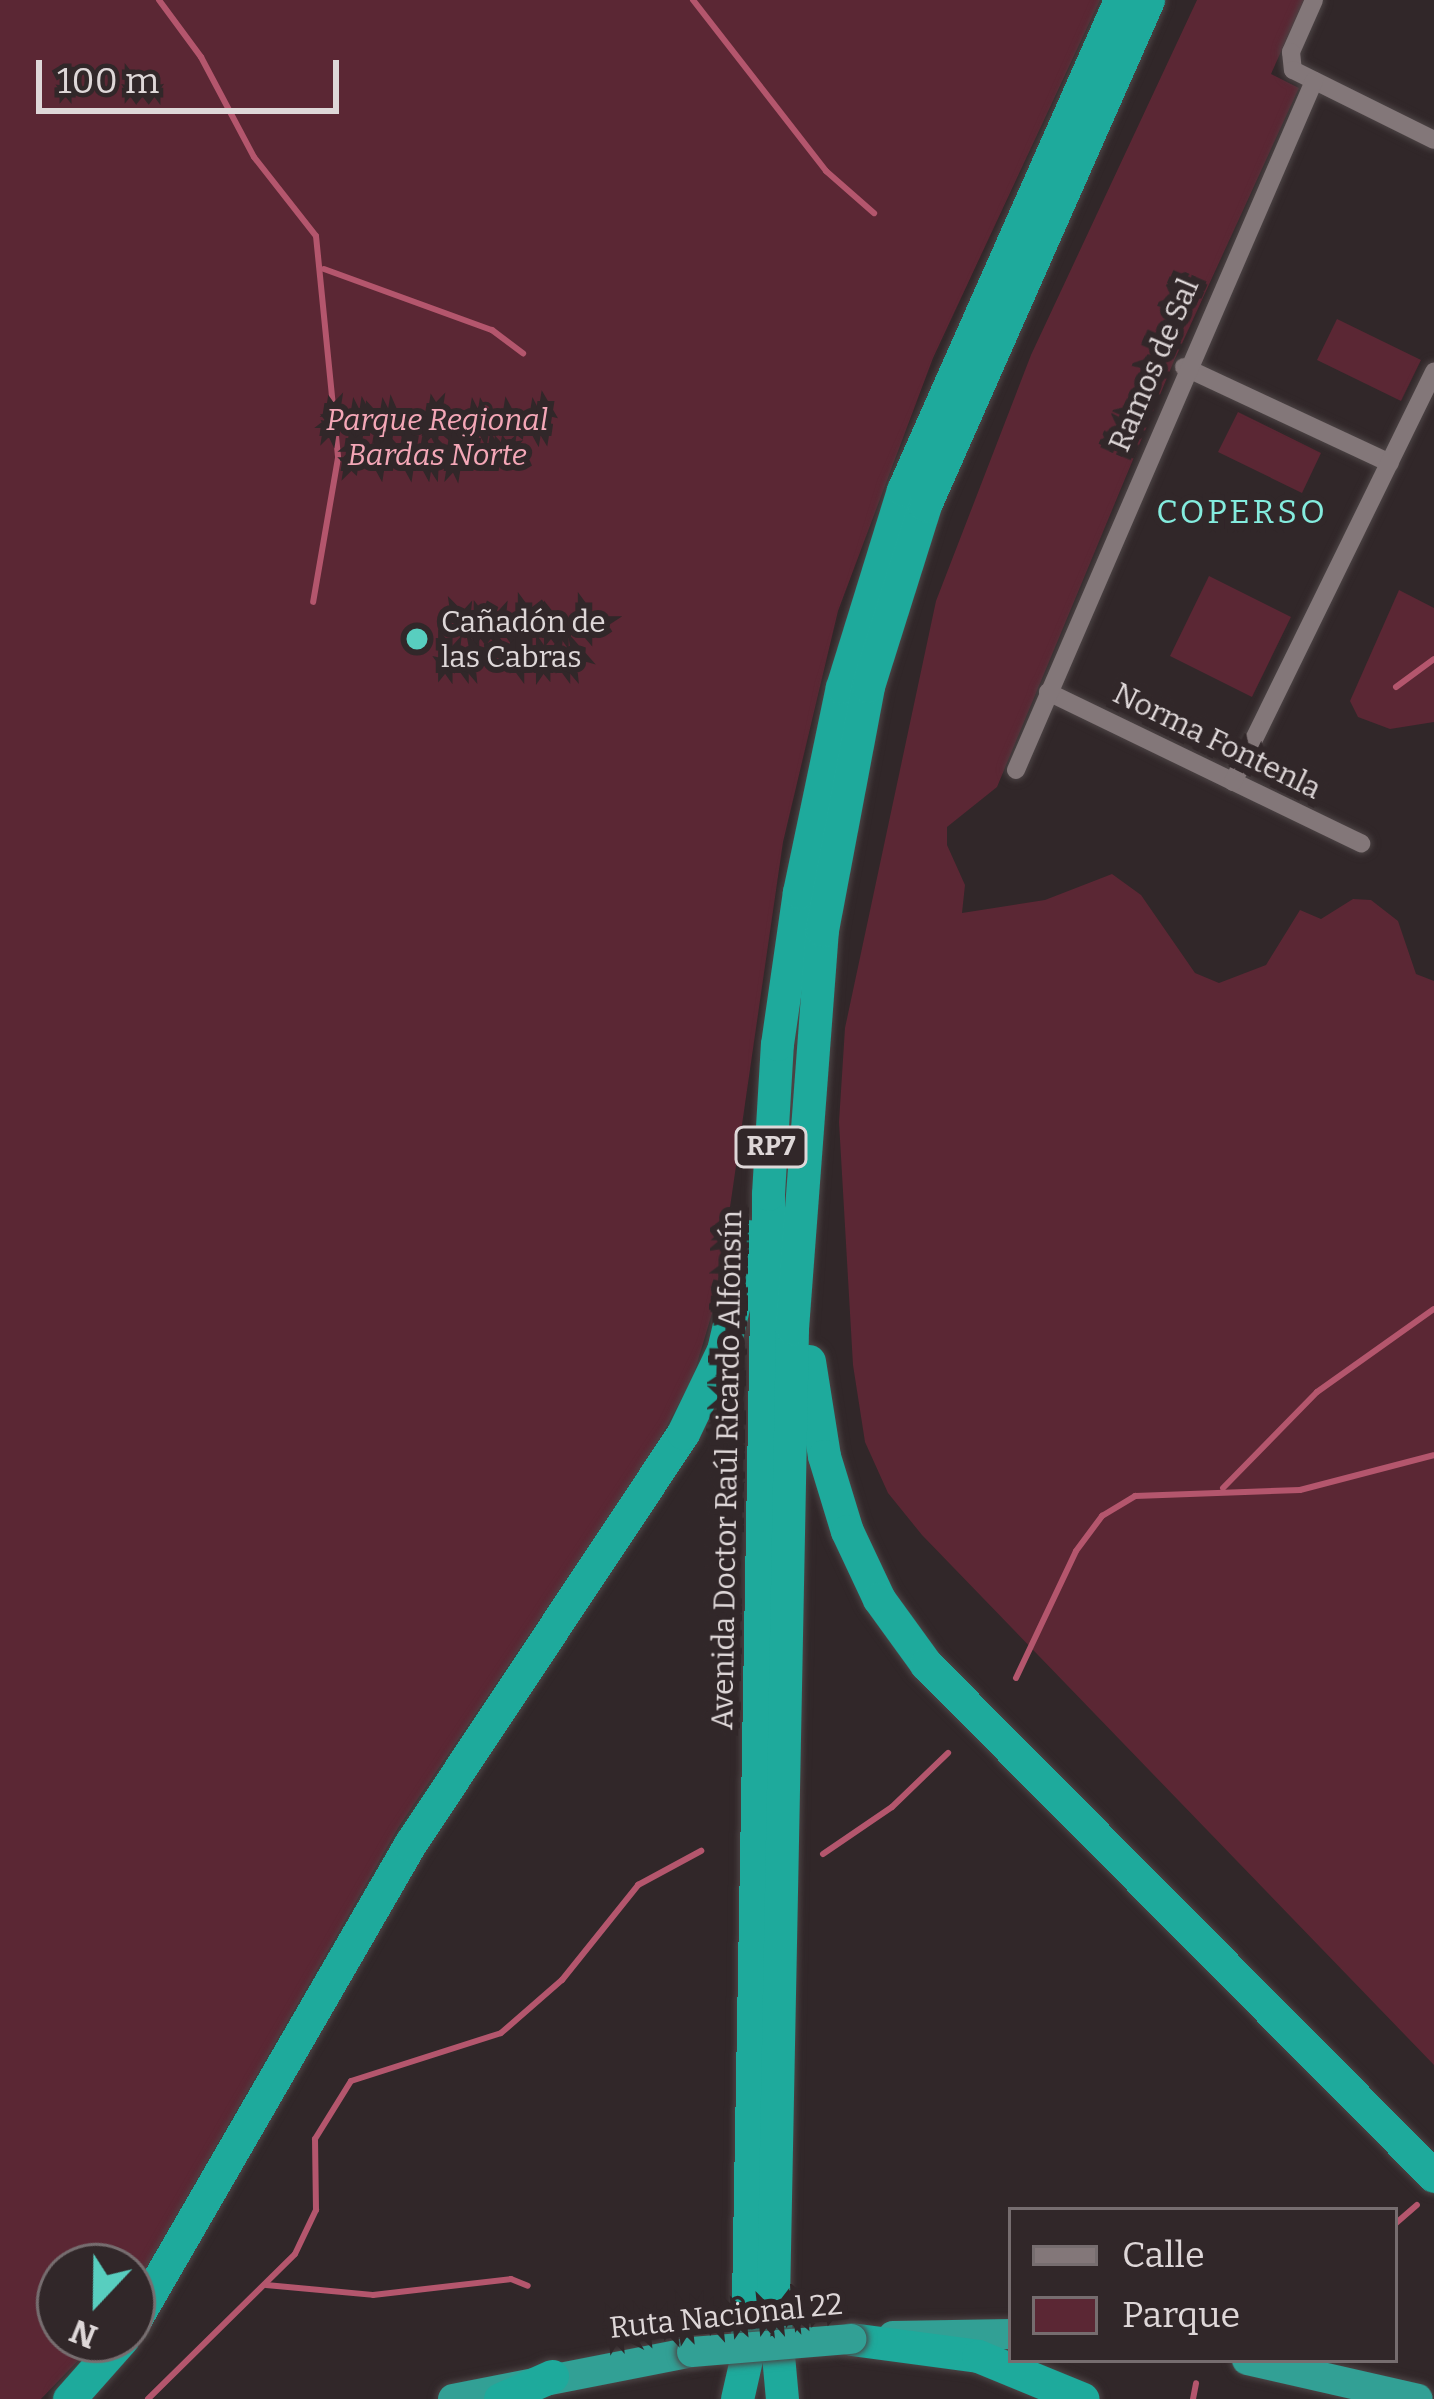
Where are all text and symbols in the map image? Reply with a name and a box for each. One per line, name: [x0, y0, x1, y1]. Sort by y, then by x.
scale bar: [42, 36, 345, 110]
text: 100 m: [57, 59, 159, 103]
street label: Ramos de Sal: [1101, 273, 1207, 457]
park label: Parque Regional Bardas Norte: [326, 402, 548, 472]
district label: COPERSO: [1156, 493, 1328, 533]
place label: Cañadón de las Cabras: [441, 604, 606, 674]
marker: Cañadón de las Cabras: [404, 626, 430, 652]
street label: Norma Fontenla: [1107, 675, 1327, 807]
road number: RP7: [732, 1126, 810, 1168]
street label: Avenida Doctor Raúl Ricardo Alfonsín: [704, 1210, 750, 1730]
legend: [1008, 2207, 1398, 2363]
text: Calle: [1122, 2233, 1205, 2277]
north arrow: [36, 2243, 156, 2363]
street label: Ruta Nacional 22: [608, 2286, 844, 2346]
text: Parque: [1122, 2293, 1240, 2337]
text: N: [64, 2310, 103, 2357]

